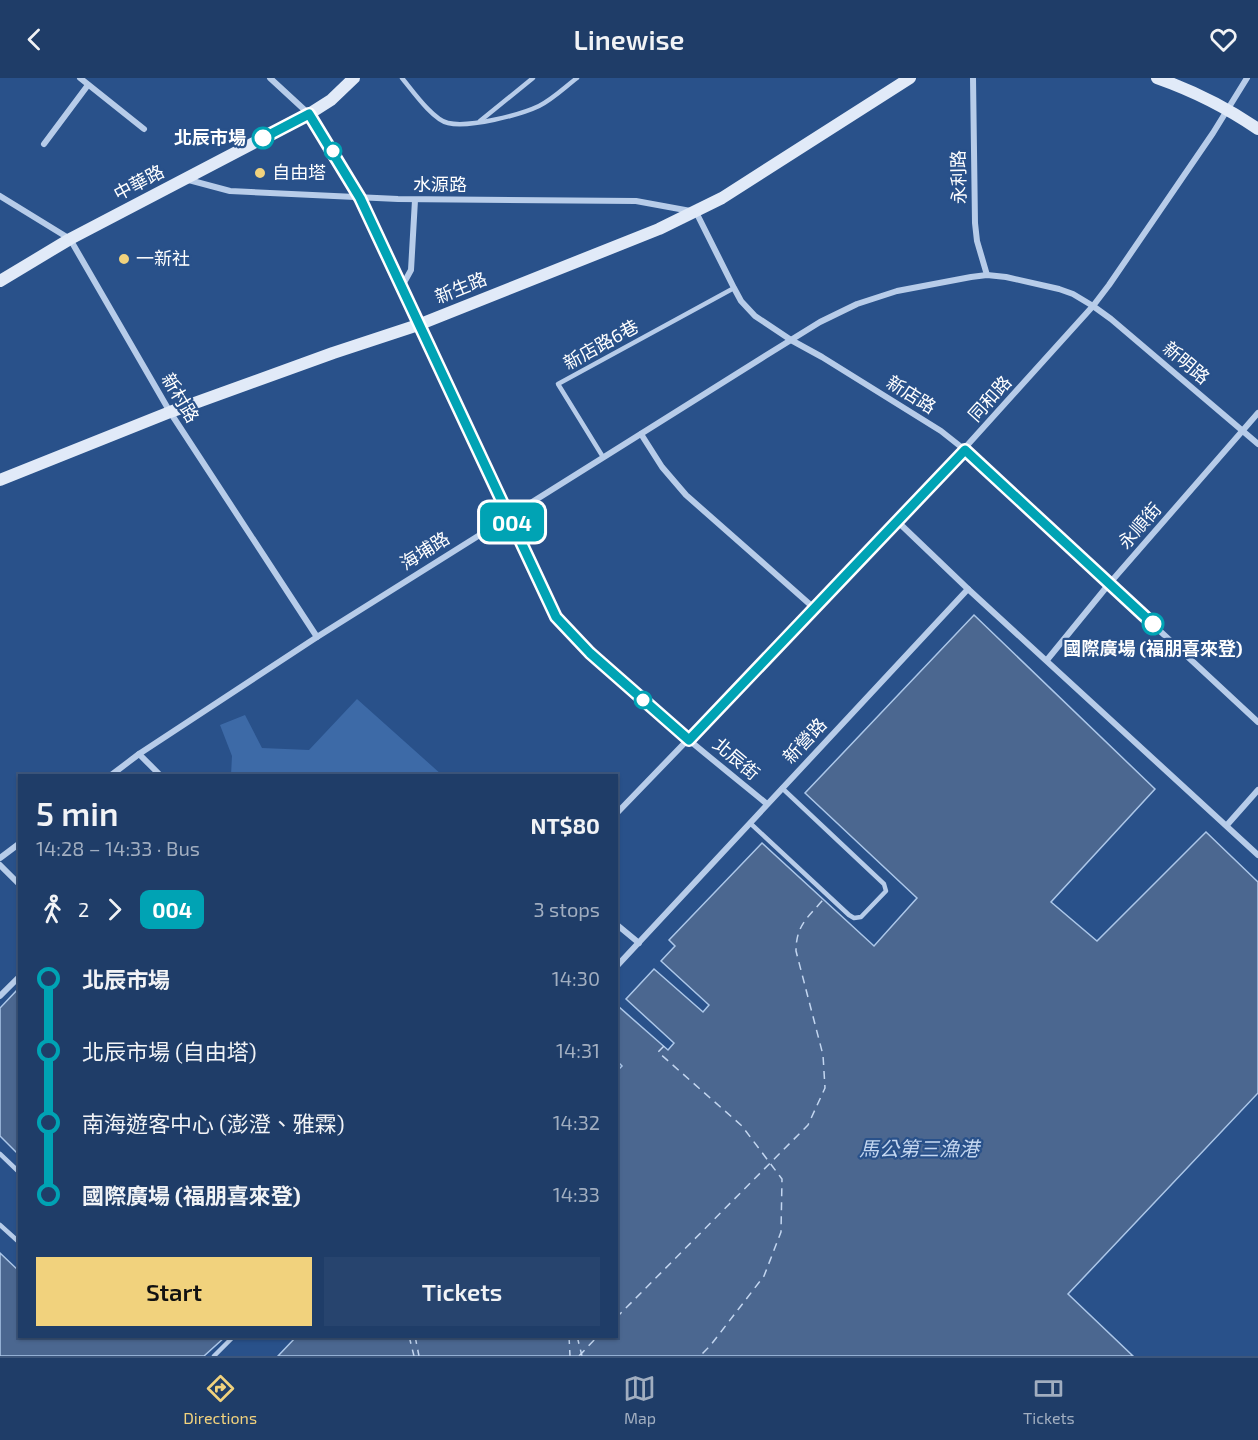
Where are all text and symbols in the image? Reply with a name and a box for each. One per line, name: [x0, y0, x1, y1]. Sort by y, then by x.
icon: back: [18, 23, 51, 56]
text: Linewise: [574, 23, 684, 55]
icon: heart: [1207, 23, 1240, 56]
place label: 北辰市場: [174, 126, 246, 148]
marker: 北辰市場: [252, 127, 274, 149]
unlabelled marker: [324, 142, 342, 160]
street label: 永利路: [947, 150, 969, 204]
street label: 中華路: [110, 160, 168, 205]
place label: 自由塔: [272, 161, 326, 183]
marker: 自由塔: [253, 166, 267, 180]
street label: 水源路: [413, 173, 467, 195]
place label: 一新社: [136, 247, 190, 269]
marker: 一新社: [117, 252, 131, 266]
street label: 新生路: [431, 267, 490, 307]
street label: 新店路6巷: [559, 315, 642, 374]
street label: 新明路: [1159, 336, 1214, 388]
street label: 新村路: [158, 369, 204, 426]
street label: 新店路: [883, 371, 940, 418]
street label: 同和路: [963, 371, 1015, 426]
street label: 永順街: [1113, 498, 1165, 553]
line badge: 004: [478, 502, 546, 542]
text: 004: [492, 510, 532, 535]
street label: 海埔路: [396, 527, 453, 574]
marker: 國際廣場 (福朋喜來登): [1142, 613, 1164, 635]
place label: 國際廣場 (福朋喜來登): [1063, 637, 1243, 659]
unlabelled marker: [634, 691, 652, 709]
street label: 新營路: [778, 713, 831, 768]
street label: 北辰街: [709, 732, 764, 784]
text: 5 min: [36, 793, 119, 833]
text: NT$80: [531, 812, 600, 838]
text: 14:28 – 14:33 · Bus: [36, 836, 200, 860]
icon: walk: [36, 893, 69, 926]
icon: forward: [98, 893, 131, 926]
text: 2: [78, 897, 89, 921]
text: 004: [152, 897, 192, 922]
text: 3 stops: [534, 897, 600, 921]
text: 北辰市場: [82, 966, 170, 992]
text: 14:30: [552, 966, 600, 990]
text: 北辰市場 (自由塔): [82, 1038, 257, 1064]
text: 14:31: [556, 1038, 600, 1062]
text: 南海遊客中心 (澎澄、雅霖): [82, 1110, 345, 1136]
text: 14:32: [553, 1110, 600, 1134]
water label: 馬公第三漁港: [859, 1136, 982, 1160]
text: 國際廣場 (福朋喜來登): [82, 1182, 301, 1208]
text: 14:33: [553, 1182, 600, 1206]
button: Start: [36, 1257, 312, 1326]
button: Tickets: [324, 1257, 600, 1326]
tab: Directions: [183, 1372, 257, 1427]
tab: Map: [623, 1372, 656, 1427]
tab: Tickets: [1023, 1372, 1075, 1427]

